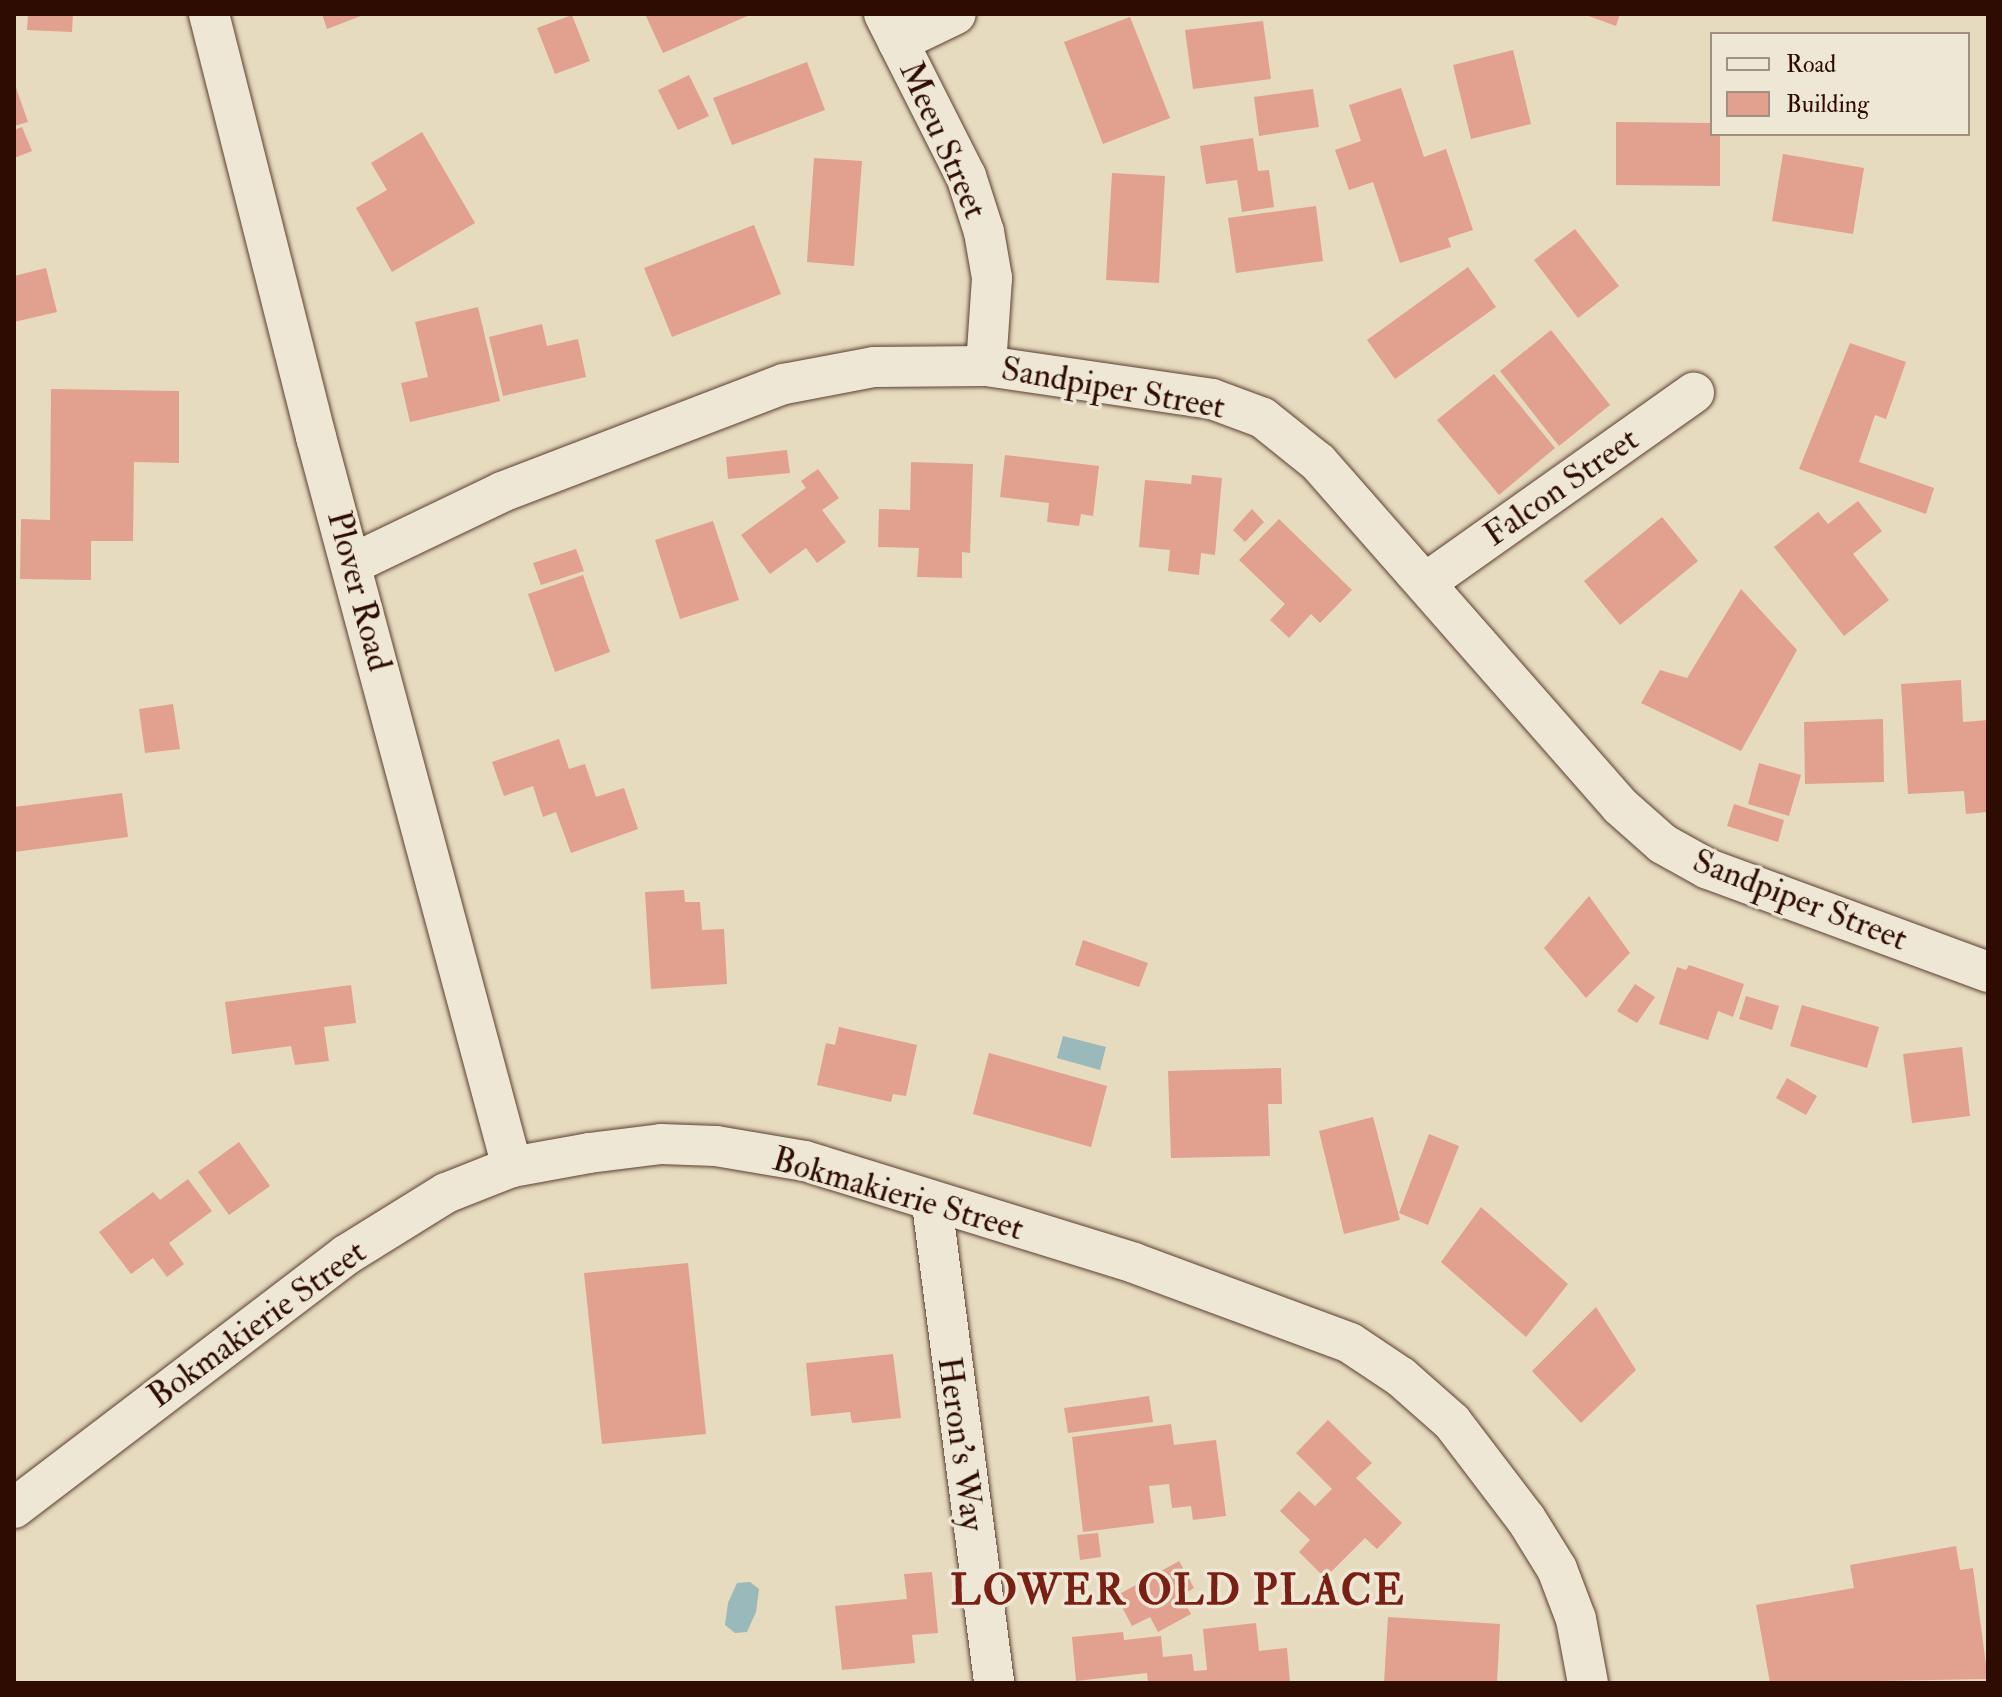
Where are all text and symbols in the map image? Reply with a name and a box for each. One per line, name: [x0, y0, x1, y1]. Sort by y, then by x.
legend: [1710, 32, 1970, 136]
text: Road: [1786, 49, 1836, 80]
street label: Meeu Street: [890, 55, 996, 225]
text: Building: [1786, 89, 1869, 120]
street label: Sandpiper Street: [998, 348, 1228, 428]
street label: Falcon Street: [1476, 419, 1646, 555]
street label: Plover Road: [318, 507, 400, 675]
street label: Sandpiper Street: [1687, 840, 1913, 960]
street label: Bokmakierie Street: [768, 1139, 1028, 1249]
street label: Bokmakierie Street: [140, 1231, 374, 1417]
street label: Heron's Way: [929, 1354, 993, 1534]
district label: LOWER OLD PLACE: [950, 1566, 1406, 1616]

